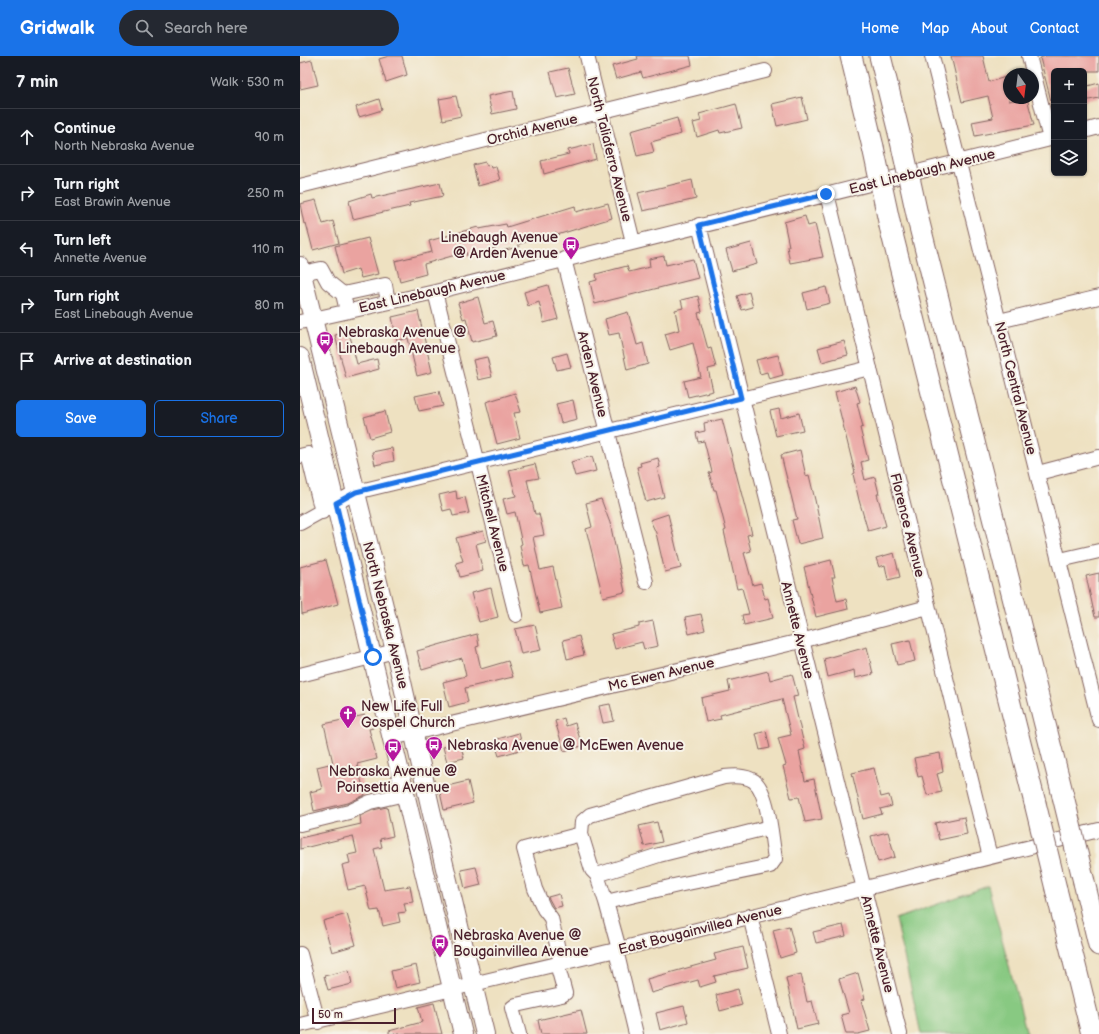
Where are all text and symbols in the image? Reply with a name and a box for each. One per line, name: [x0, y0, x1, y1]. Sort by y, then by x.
search box: [119, 10, 399, 46]
text: Gridwalk: [20, 17, 95, 40]
icon: search: [133, 17, 155, 39]
text: Search here: [165, 19, 248, 38]
text: Home: [861, 20, 899, 37]
text: Map: [921, 20, 949, 37]
text: About: [971, 20, 1008, 37]
text: Contact: [1030, 20, 1079, 37]
north arrow: [1003, 68, 1039, 104]
map controls: [1051, 68, 1087, 176]
button: +: [1051, 68, 1087, 104]
text: 7 min: [16, 72, 58, 92]
text: Walk · 530 m: [210, 74, 284, 90]
street label: North Taliaferro Avenue: [583, 75, 636, 223]
button: −: [1051, 104, 1087, 140]
street label: Orchid Avenue: [485, 110, 579, 149]
text: Continue: [54, 119, 116, 138]
icon: ahead: [16, 126, 38, 148]
text: 90 m: [255, 129, 284, 145]
text: North Nebraska Avenue: [54, 138, 194, 154]
button: layers: [1051, 140, 1087, 176]
street label: East Linebaugh Avenue: [847, 145, 997, 198]
text: Turn right: [54, 175, 119, 194]
icon: right: [16, 182, 38, 204]
text: 250 m: [247, 185, 284, 201]
route end: [817, 185, 835, 203]
text: East Brawin Avenue: [54, 194, 171, 210]
place label: Linebaugh Avenue @ Arden Avenue: [440, 229, 558, 262]
text: Turn left: [54, 231, 111, 250]
bus stop icon: Linebaugh Avenue @ Arden Avenue: [561, 235, 581, 260]
icon: left: [16, 238, 38, 260]
text: 110 m: [252, 241, 284, 257]
text: Annette Avenue: [54, 250, 147, 266]
street label: East Linebaugh Avenue: [357, 266, 507, 317]
text: Turn right: [54, 287, 119, 306]
icon: right: [16, 294, 38, 316]
text: 80 m: [255, 297, 284, 313]
text: East Linebaugh Avenue: [54, 306, 193, 322]
street label: North Central Avenue: [991, 320, 1040, 456]
place label: Nebraska Avenue @ Linebaugh Avenue: [338, 324, 466, 357]
street label: Arden Avenue: [574, 329, 611, 419]
bus stop icon: Nebraska Avenue @ Linebaugh Avenue: [315, 330, 335, 355]
icon: arrive: [16, 350, 38, 372]
text: Arrive at destination: [54, 351, 192, 370]
button: Save: [16, 400, 146, 437]
button: Share: [154, 400, 284, 437]
street label: Florence Avenue: [886, 471, 929, 579]
street label: Mitchell Avenue: [472, 473, 513, 574]
street label: North Nebraska Avenue: [359, 540, 412, 691]
street label: Annette Avenue: [777, 580, 818, 681]
route start: [364, 648, 382, 666]
street label: Mc Ewen Avenue: [606, 654, 716, 695]
place label: New Life Full Gospel Church: [361, 698, 455, 731]
church icon: New Life Full Gospel Church: [338, 704, 358, 729]
bus stop icon: Nebraska Avenue @ McEwen Avenue: [424, 735, 444, 760]
bus stop icon: Nebraska Avenue @ Poinsettia Avenue: [383, 737, 403, 762]
place label: Nebraska Avenue @ McEwen Avenue: [447, 737, 684, 754]
place label: Nebraska Avenue @ Poinsettia Avenue: [329, 763, 457, 796]
street label: Annette Avenue: [857, 894, 898, 995]
street label: East Bougainvillea Avenue: [617, 901, 784, 958]
place label: Nebraska Avenue @ Bougainvillea Avenue: [453, 927, 589, 960]
bus stop icon: Nebraska Avenue @ Bougainvillea Avenue: [430, 933, 450, 958]
scale bar: [312, 1006, 396, 1025]
text: 50 m: [318, 1008, 343, 1021]

